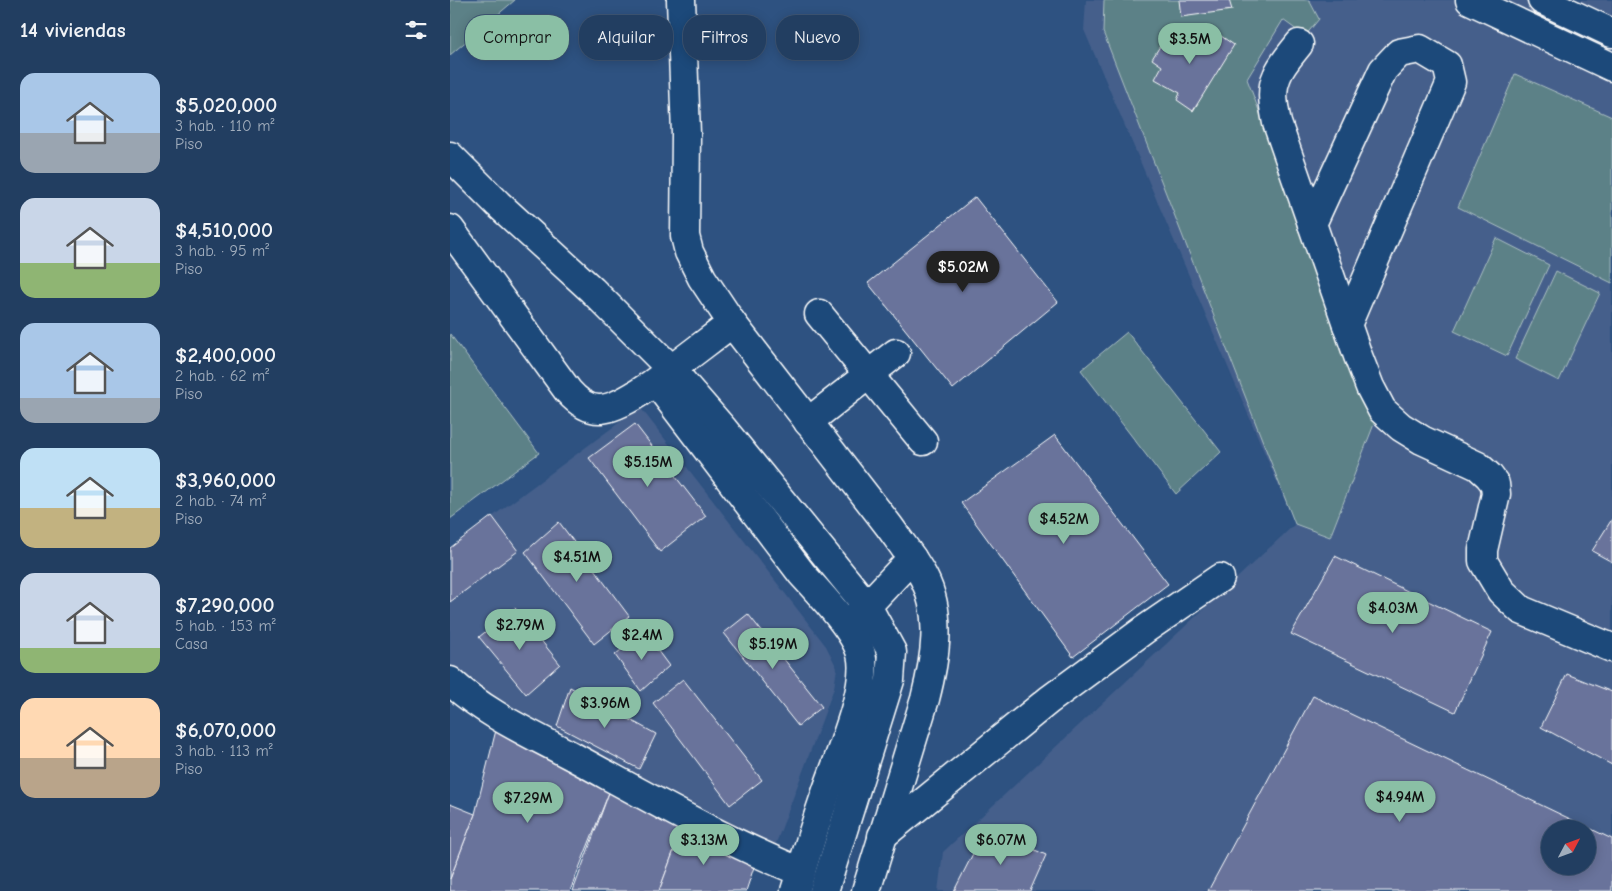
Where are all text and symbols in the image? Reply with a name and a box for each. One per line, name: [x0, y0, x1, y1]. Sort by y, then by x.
chip: Comprar: [465, 15, 569, 60]
chip: Alquilar: [579, 15, 673, 60]
chip: Filtros: [683, 15, 766, 60]
chip: Nuevo: [776, 15, 859, 60]
icon: filters: [402, 16, 430, 44]
text: 14 viviendas: [20, 18, 126, 42]
pin: $3.5M: [1155, 22, 1225, 65]
text: $3.5M: [1169, 30, 1211, 48]
icon: home: [60, 93, 120, 153]
text: $5,020,000: [175, 93, 277, 117]
text: 3 hab. · 110 m²: [175, 117, 274, 135]
text: Piso: [175, 135, 203, 153]
icon: home: [60, 218, 120, 278]
text: $4,510,000: [175, 218, 273, 242]
text: 3 hab. · 95 m²: [175, 242, 269, 260]
pin: $5.02M: [922, 250, 1004, 293]
text: $5.02M: [937, 258, 989, 276]
text: Piso: [175, 260, 203, 278]
icon: home: [60, 343, 120, 403]
text: $2,400,000: [175, 343, 276, 367]
text: 2 hab. · 62 m²: [175, 367, 269, 385]
text: Piso: [175, 385, 203, 403]
pin: $5.15M: [607, 446, 689, 488]
text: $5.15M: [624, 453, 672, 471]
icon: home: [60, 468, 120, 528]
text: $3,960,000: [175, 468, 276, 492]
text: 2 hab. · 74 m²: [175, 492, 266, 510]
pin: $4.52M: [1023, 502, 1105, 545]
text: Piso: [175, 510, 203, 528]
text: $4.52M: [1039, 510, 1089, 528]
pin: $4.51M: [536, 540, 618, 583]
text: $4.51M: [553, 548, 601, 566]
pin: $4.03M: [1352, 592, 1434, 634]
icon: home: [60, 593, 120, 653]
text: $7,290,000: [175, 593, 275, 617]
text: $4.03M: [1368, 599, 1418, 617]
pin: $2.79M: [479, 608, 561, 651]
text: $2.79M: [496, 616, 544, 634]
text: 5 hab. · 153 m²: [175, 617, 276, 635]
pin: $2.4M: [607, 618, 677, 661]
text: $2.4M: [622, 626, 662, 644]
pin: $5.19M: [732, 628, 814, 670]
text: Casa: [175, 635, 208, 653]
text: $5.19M: [749, 635, 797, 653]
pin: $3.96M: [564, 686, 646, 729]
text: $3.96M: [580, 694, 630, 712]
icon: home: [60, 718, 120, 778]
text: $6,070,000: [175, 718, 276, 742]
text: 3 hab. · 113 m²: [175, 742, 273, 760]
text: Piso: [175, 760, 203, 778]
pin: $4.94M: [1359, 780, 1441, 823]
pin: $7.29M: [487, 782, 569, 824]
text: $4.94M: [1376, 788, 1424, 806]
text: $7.29M: [504, 789, 552, 807]
north arrow: [1541, 820, 1596, 875]
map controls: [1541, 820, 1596, 875]
pin: $3.13M: [663, 824, 745, 866]
pin: $6.07M: [960, 824, 1042, 866]
text: $3.13M: [680, 831, 728, 849]
text: $6.07M: [976, 831, 1026, 849]

